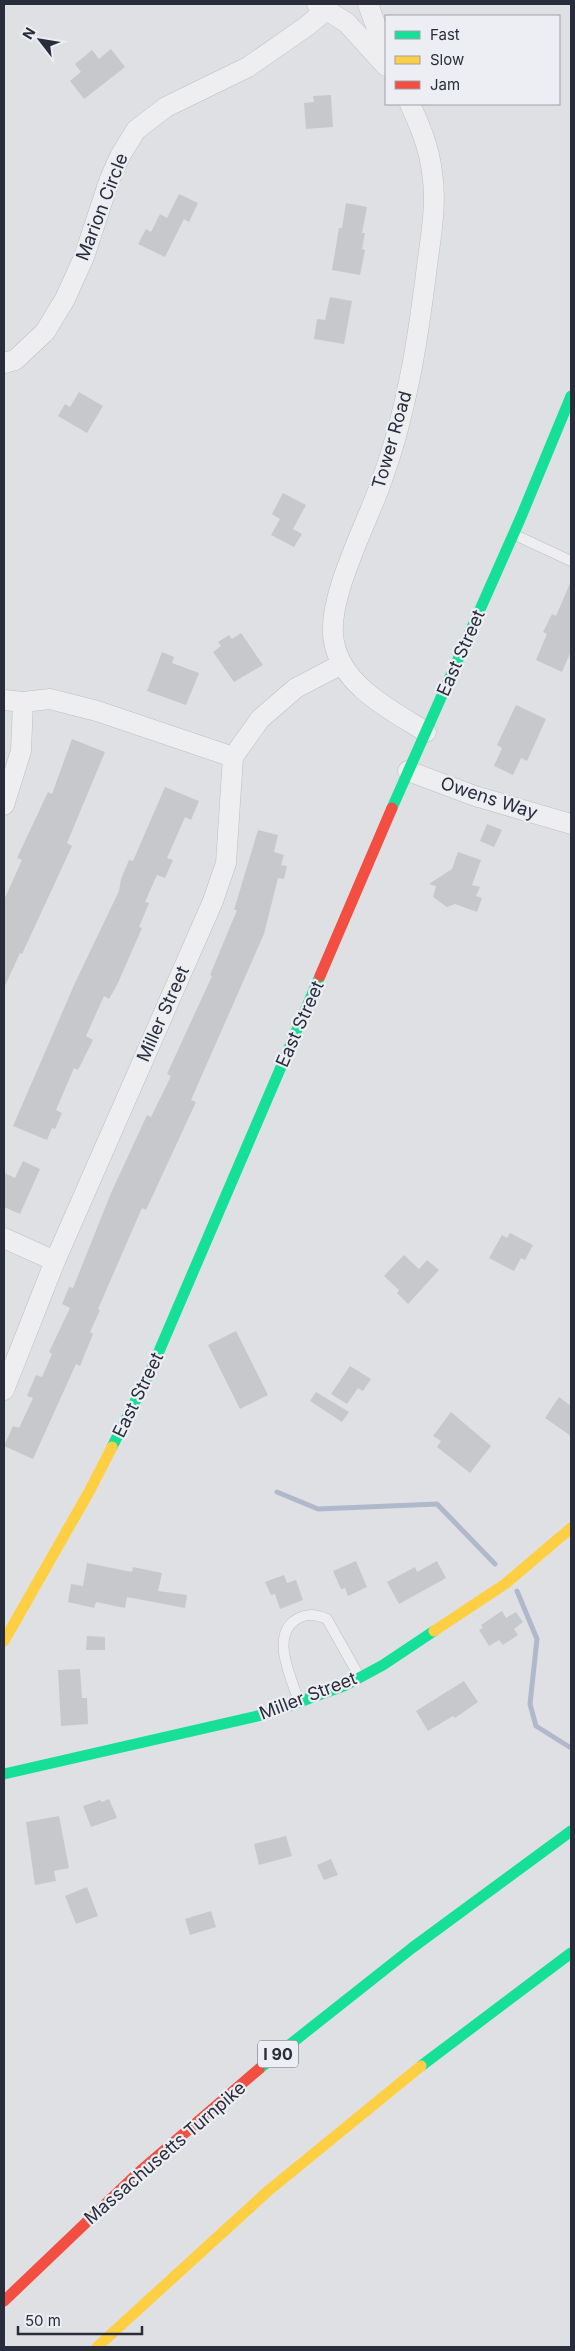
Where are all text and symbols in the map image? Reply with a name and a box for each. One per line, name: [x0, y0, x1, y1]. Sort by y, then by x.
north arrow: [15, 15, 65, 65]
legend: [385, 15, 560, 105]
text: N: [18, 24, 38, 42]
text: Fast: [430, 25, 460, 44]
text: Slow: [430, 50, 464, 69]
text: Jam: [430, 75, 460, 94]
street label: Marion Circle: [71, 150, 132, 264]
street label: Tower Road: [368, 388, 416, 491]
street label: East Street: [432, 606, 489, 699]
street label: Owens Way: [438, 772, 540, 823]
street label: Miller Street: [132, 963, 193, 1065]
street label: East Street: [271, 977, 328, 1070]
street label: East Street: [108, 1349, 167, 1441]
street label: Miller Street: [256, 1667, 360, 1724]
road number: I 90: [258, 2040, 298, 2068]
street label: Massachusetts Turnpike: [80, 2077, 250, 2228]
scale bar: [18, 2304, 141, 2336]
text: 50 m: [25, 2311, 61, 2330]

